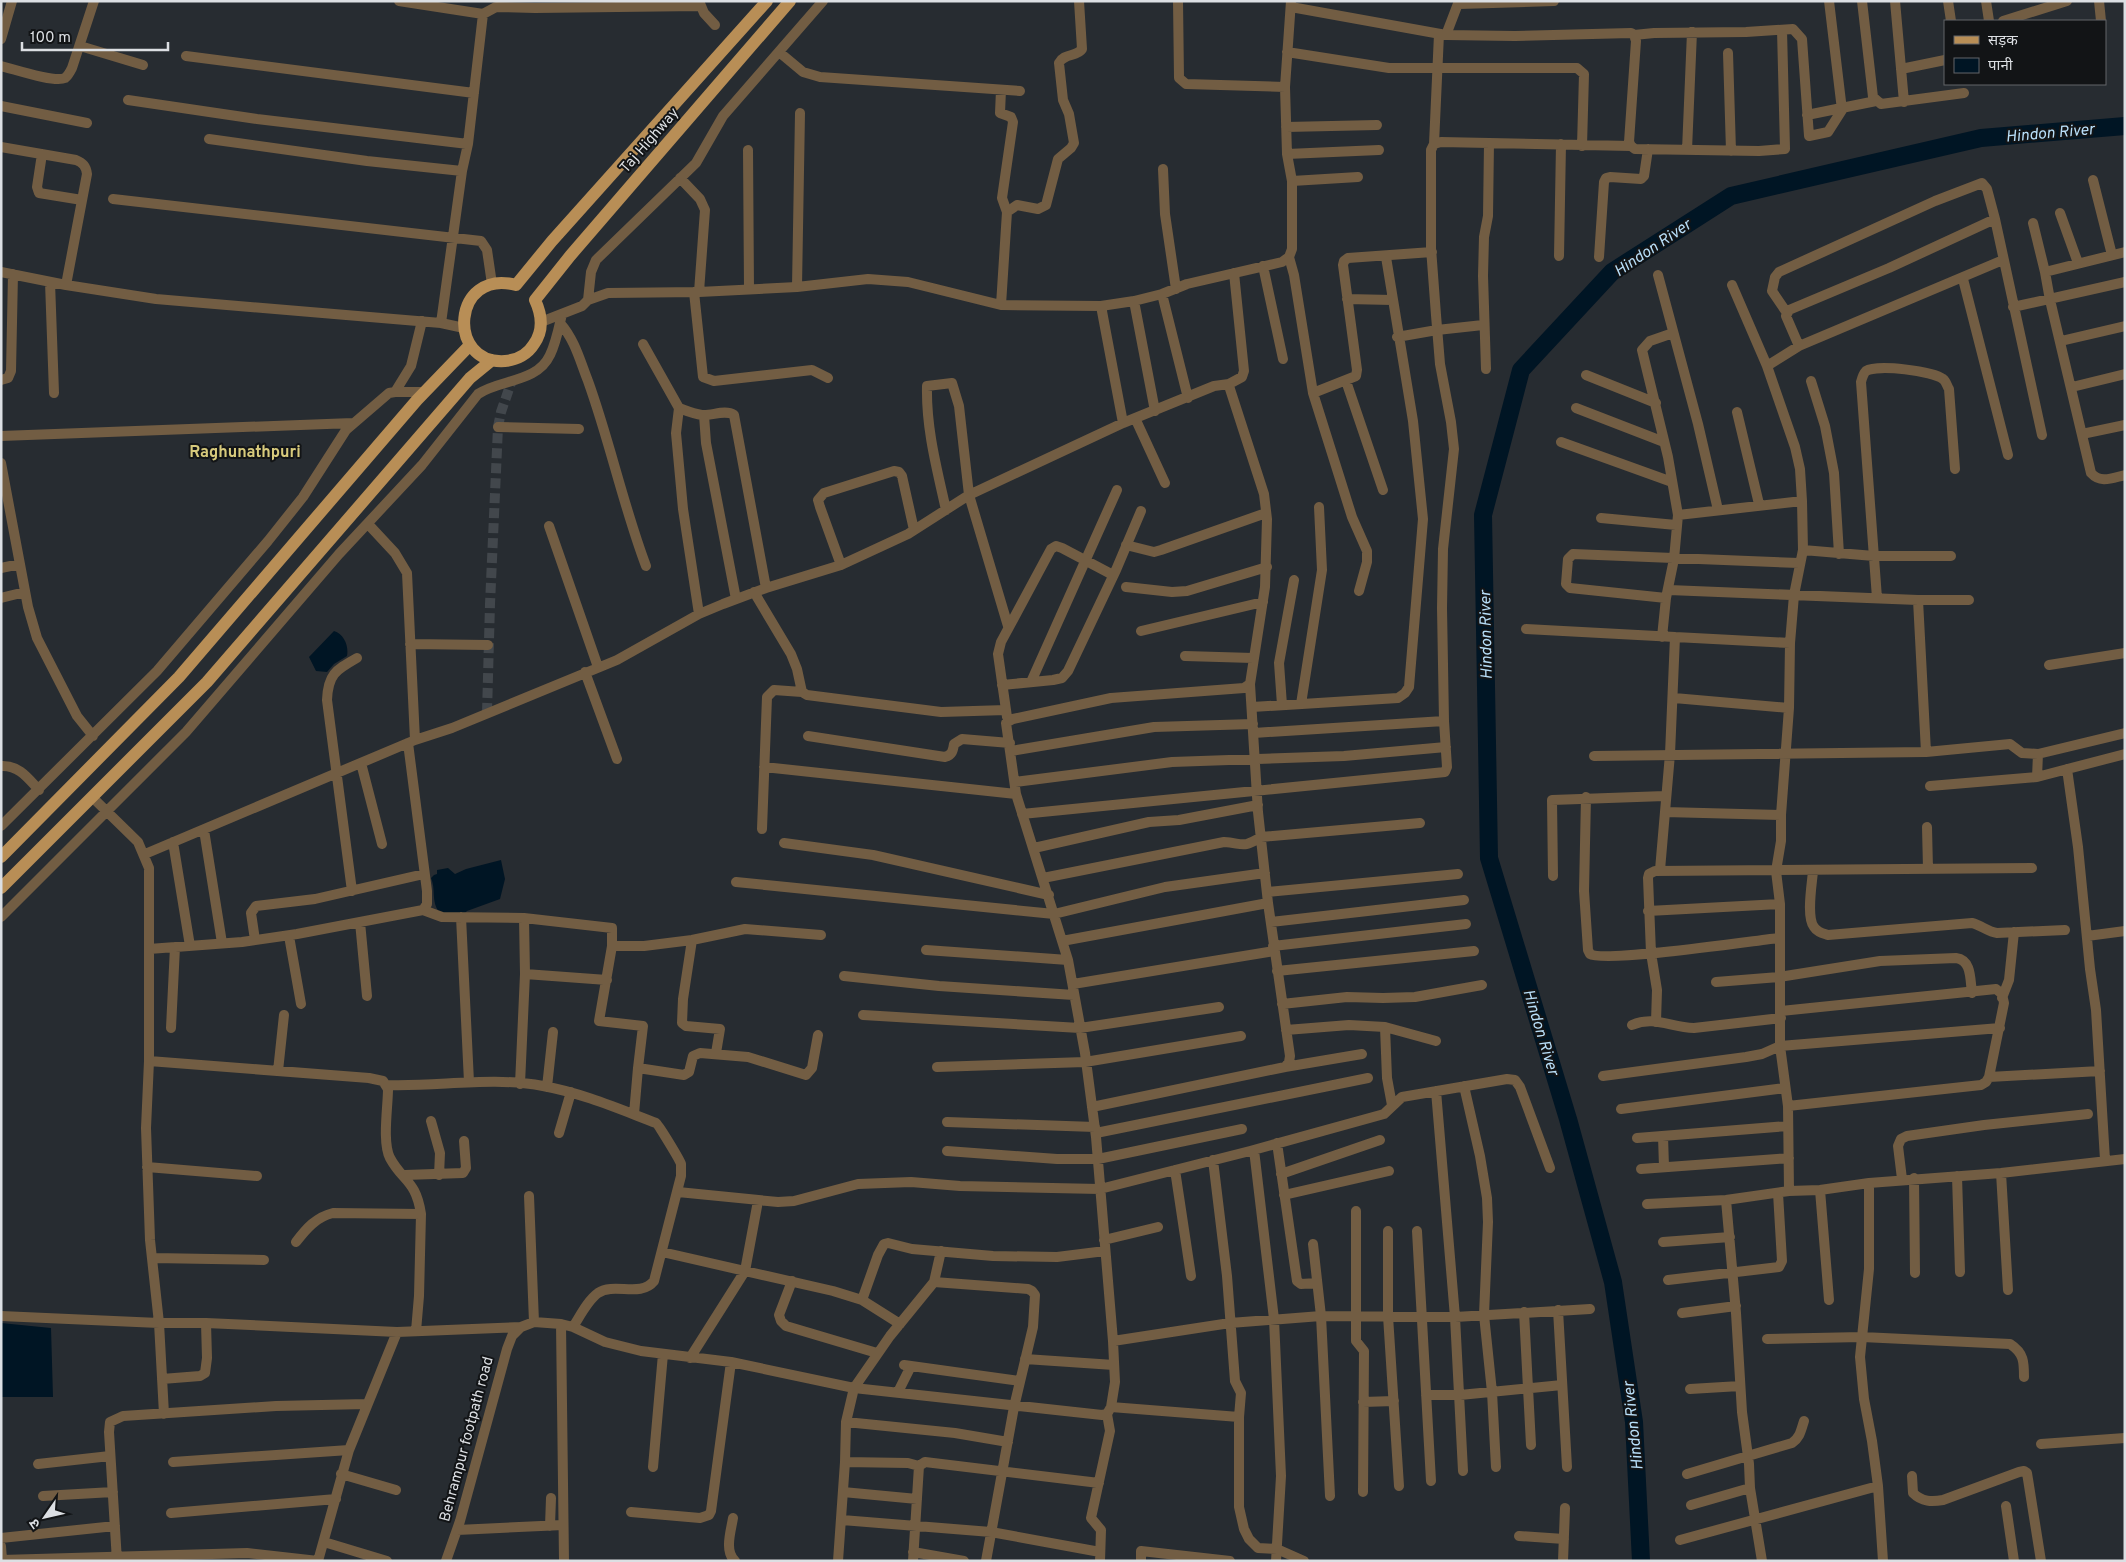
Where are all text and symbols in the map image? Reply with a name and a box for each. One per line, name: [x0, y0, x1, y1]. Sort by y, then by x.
scale bar: [22, 20, 169, 52]
legend: [1944, 20, 2106, 85]
text: 100 m: [30, 29, 71, 48]
text: सड़क: [1988, 32, 2018, 51]
text: पानी: [1988, 57, 2014, 76]
street label: Taj Highway: [616, 104, 684, 178]
water label: Hindon River: [2005, 120, 2097, 148]
water label: Hindon River: [1611, 214, 1697, 282]
district label: Raghunathpuri: [189, 443, 301, 463]
water label: Hindon River: [1476, 588, 1498, 680]
water label: Hindon River: [1517, 987, 1563, 1080]
street label: Behrampur footpath road: [436, 1355, 499, 1524]
water label: Hindon River: [1619, 1379, 1649, 1471]
north arrow: [20, 1492, 70, 1542]
text: उ: [26, 1515, 45, 1532]

